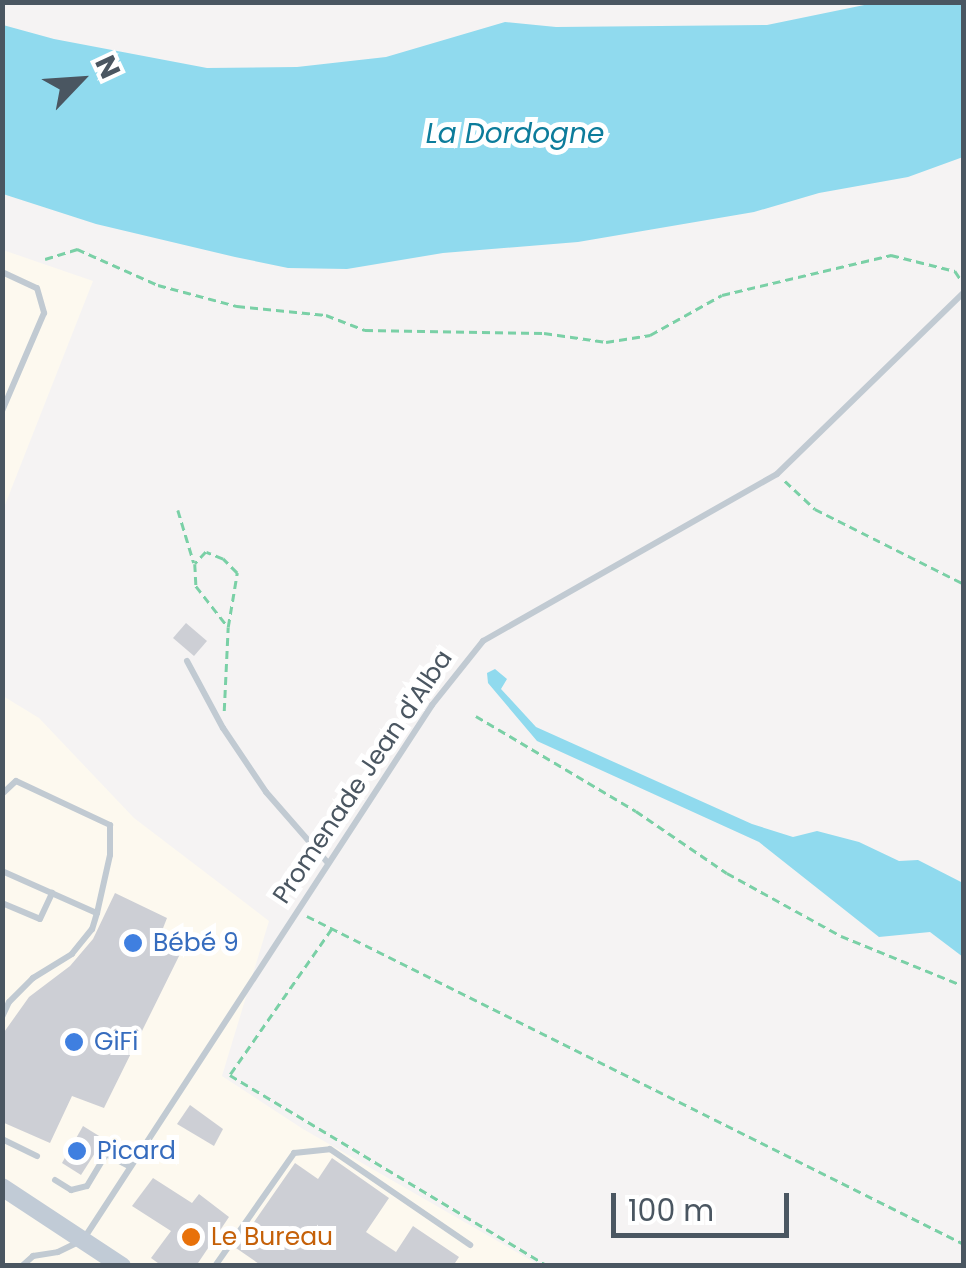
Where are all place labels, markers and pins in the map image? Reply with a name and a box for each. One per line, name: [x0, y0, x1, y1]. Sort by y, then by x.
place label: Bébé 9: [153, 928, 239, 958]
marker: Bébé 9: [122, 932, 144, 954]
place label: GiFi: [94, 1027, 138, 1057]
marker: GiFi: [63, 1031, 85, 1053]
place label: Picard: [97, 1136, 176, 1166]
marker: Picard: [66, 1140, 88, 1162]
place label: Le Bureau: [211, 1222, 333, 1252]
marker: Le Bureau: [180, 1226, 202, 1248]

